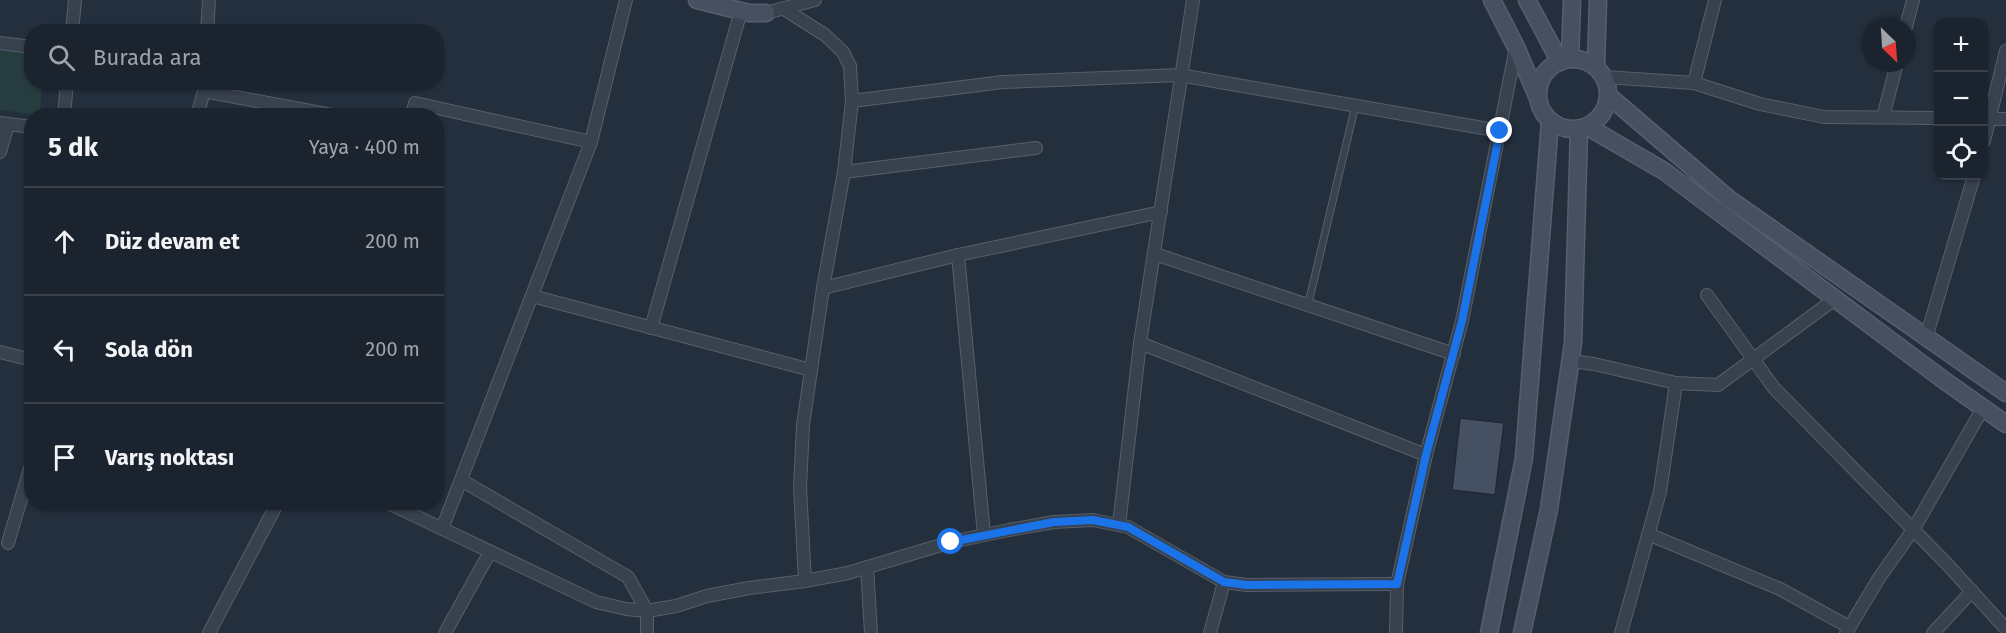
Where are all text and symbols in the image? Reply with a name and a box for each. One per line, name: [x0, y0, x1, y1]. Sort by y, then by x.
north arrow: [1862, 18, 1916, 72]
map controls: [1934, 18, 1988, 180]
button: +: [1934, 18, 1988, 72]
search box: [24, 24, 444, 90]
icon: search: [45, 41, 78, 74]
text: Burada ara: [93, 44, 201, 71]
button: −: [1934, 72, 1988, 126]
route end: [1486, 117, 1512, 143]
button: locate: [1934, 126, 1988, 180]
text: 5 dk: [48, 132, 98, 163]
text: Yaya · 400 m: [309, 135, 420, 159]
icon: ahead: [48, 225, 81, 258]
text: Düz devam et: [105, 228, 240, 255]
text: 200 m: [365, 229, 420, 253]
icon: left: [48, 333, 81, 366]
text: Sola dön: [105, 336, 193, 363]
text: 200 m: [365, 337, 420, 361]
icon: arrive: [48, 441, 81, 474]
text: Varış noktası: [105, 444, 234, 471]
route start: [937, 528, 963, 554]

